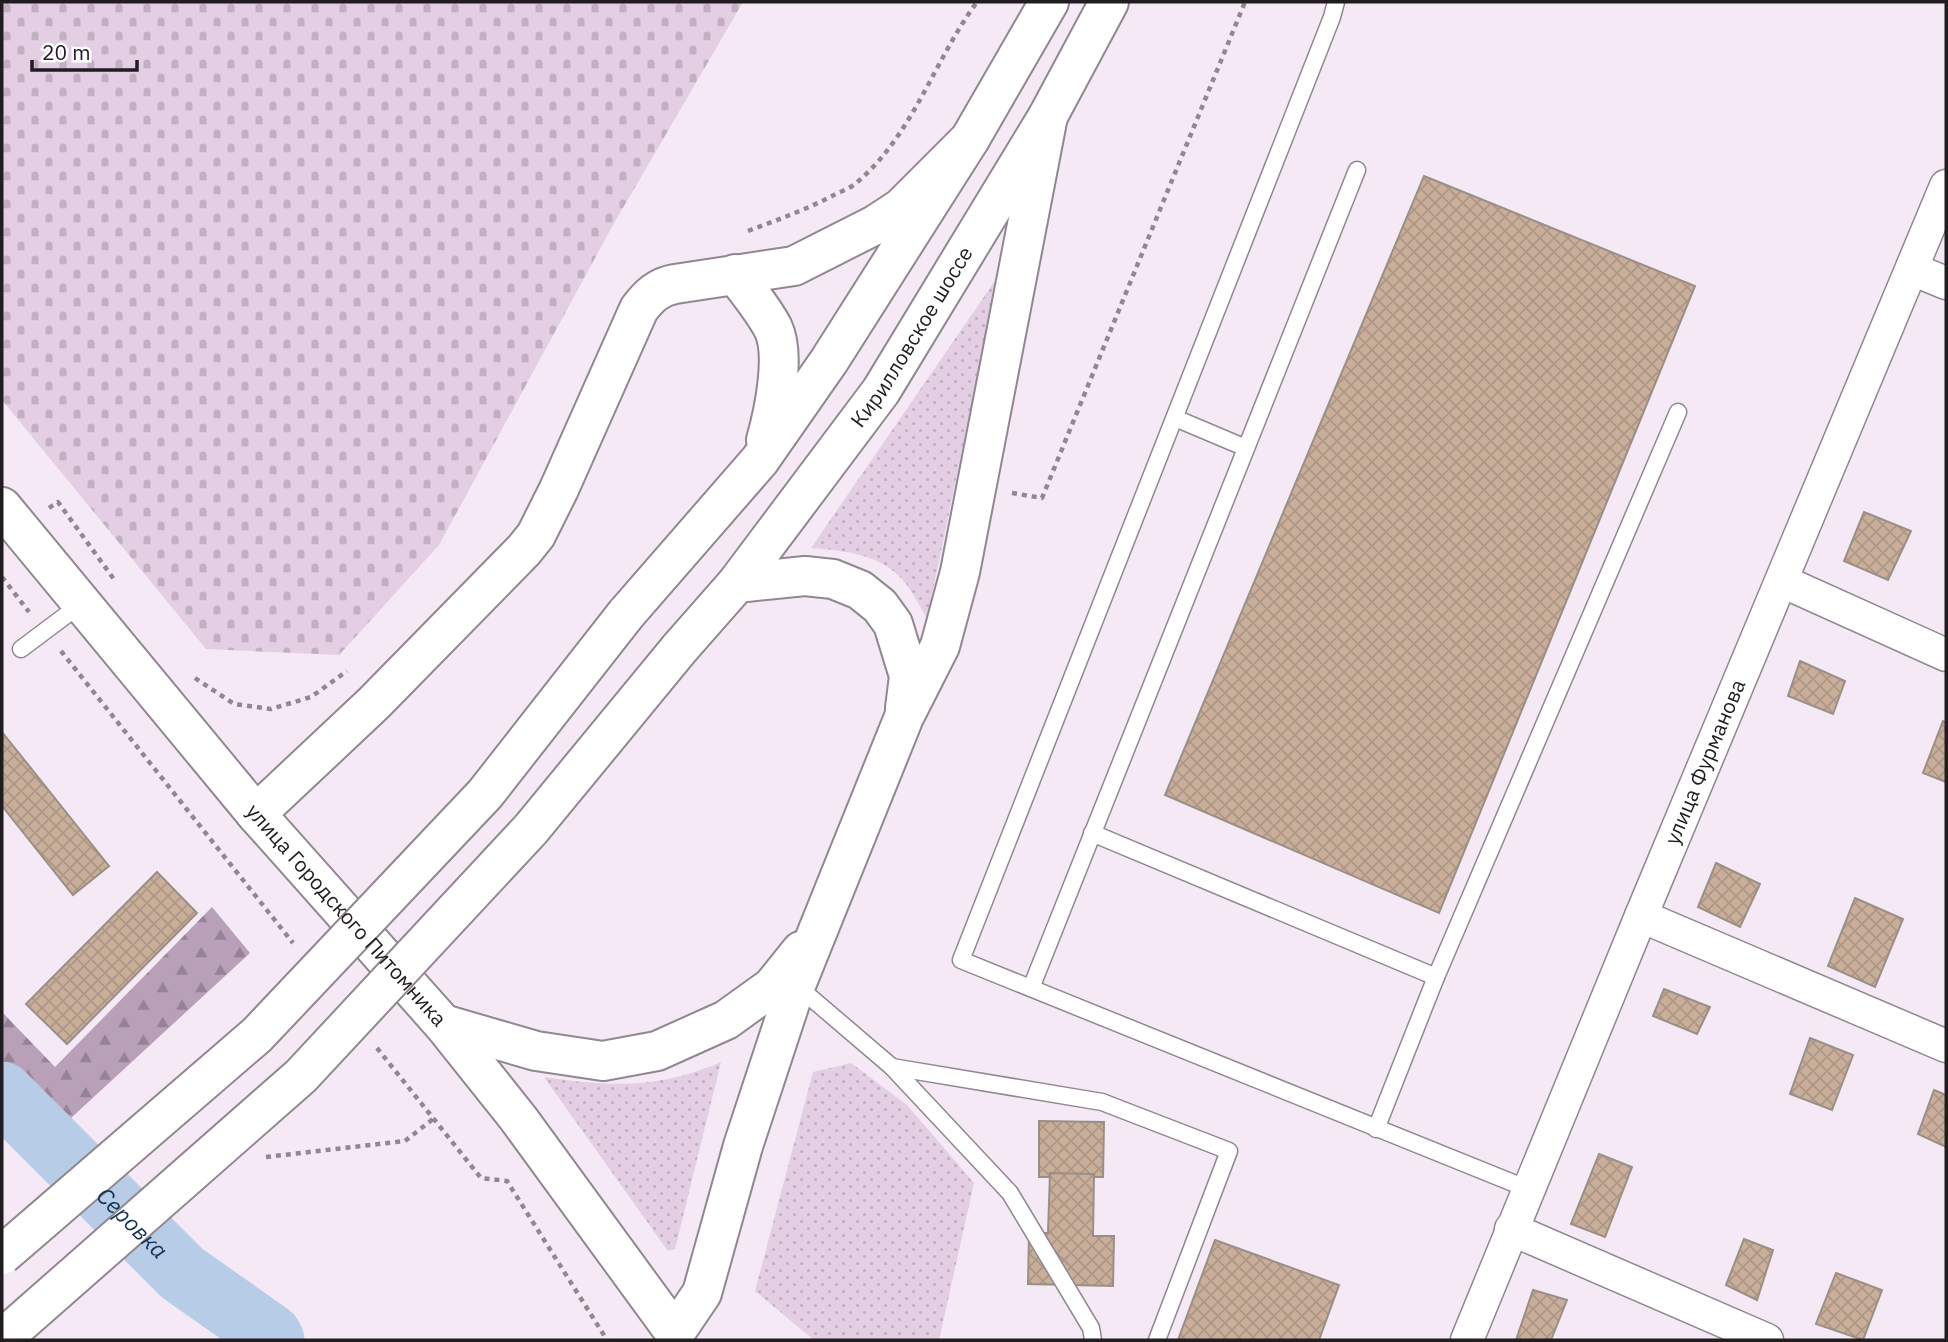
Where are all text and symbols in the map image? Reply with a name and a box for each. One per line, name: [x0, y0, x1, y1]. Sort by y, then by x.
scale bar: [32, 28, 136, 72]
text: 20 m: [42, 38, 91, 66]
street label: Кирилловское шоссе: [844, 241, 979, 433]
street label: улица Фурманова: [1657, 675, 1751, 849]
street label: улица Городского Питомника: [240, 798, 453, 1032]
water label: Серовка: [91, 1180, 175, 1264]

